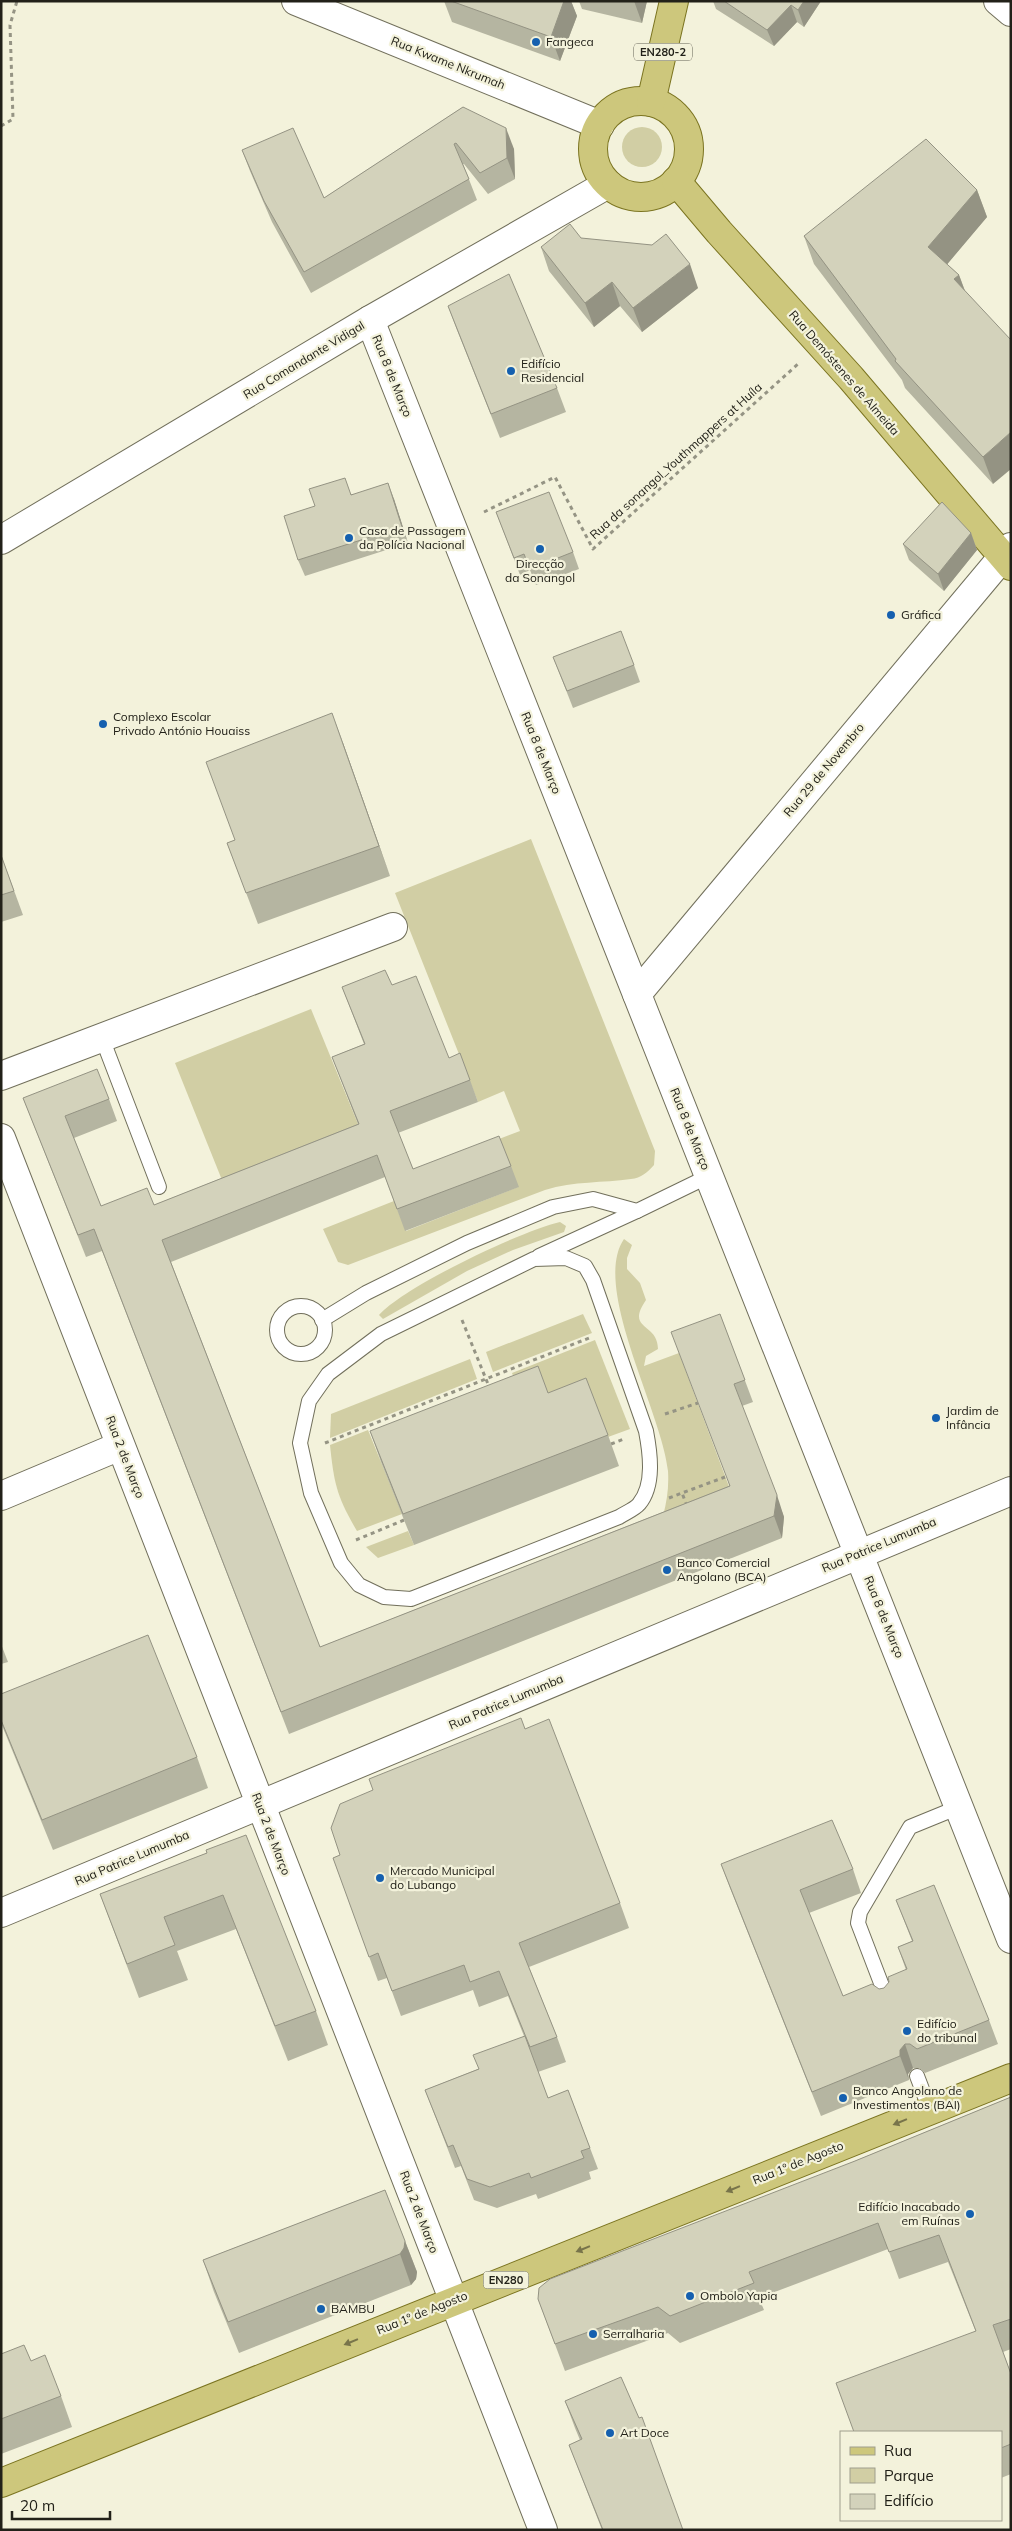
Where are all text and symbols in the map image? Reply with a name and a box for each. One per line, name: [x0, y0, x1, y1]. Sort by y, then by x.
street label: Rua Kwame Nkrumah: [389, 33, 507, 92]
place label: Fangeca: [546, 34, 594, 49]
marker: Fangeca: [530, 36, 542, 48]
road number: EN280-2: [634, 44, 692, 61]
street label: Rua Demóstenes de Almeida: [786, 307, 903, 438]
street label: Rua Comandante Vidigal: [240, 317, 367, 402]
street label: Rua 8 de Março: [369, 333, 416, 419]
place label: Edifício Residencial: [521, 356, 584, 385]
marker: Edifício Residencial: [505, 365, 517, 377]
street label: Rua da sonangol_Youthmappers at Huíla: [586, 379, 765, 542]
place label: Casa de Passagem da Polícia Nacional: [359, 523, 465, 552]
marker: Casa de Passagem da Polícia Nacional: [343, 532, 355, 544]
marker: Direcção da Sonangol: [534, 543, 546, 555]
place label: Direcção da Sonangol: [505, 556, 575, 585]
place label: Gráfica: [901, 607, 941, 622]
marker: Gráfica: [885, 609, 897, 621]
place label: Complexo Escolar Privado António Houaiss: [113, 709, 250, 738]
street label: Rua 8 de Março: [518, 710, 565, 796]
marker: Complexo Escolar Privado António Houaiss: [97, 718, 109, 730]
street label: Rua 29 de Novembro: [780, 720, 867, 819]
street label: Rua 8 de Março: [667, 1086, 714, 1172]
place label: Jardim de Infância: [946, 1403, 999, 1432]
marker: Jardim de Infância: [930, 1412, 942, 1424]
street label: Rua 2 de Março: [103, 1413, 148, 1500]
street label: Rua Patrice Lumumba: [819, 1514, 938, 1575]
place label: Banco Comercial Angolano (BCA): [677, 1555, 770, 1584]
marker: Banco Comercial Angolano (BCA): [661, 1564, 673, 1576]
street label: Rua 8 de Março: [861, 1574, 908, 1660]
street label: Rua Patrice Lumumba: [446, 1671, 565, 1732]
street label: Rua 2 de Março: [249, 1790, 294, 1877]
street label: Rua Patrice Lumumba: [72, 1827, 191, 1888]
place label: Mercado Municipal do Lubango: [390, 1863, 495, 1892]
marker: Mercado Municipal do Lubango: [374, 1872, 386, 1884]
place label: Edifício do tribunal: [917, 2016, 977, 2045]
marker: Edifício do tribunal: [901, 2025, 913, 2037]
place label: Banco Angolano de Investimentos (BAI): [853, 2083, 962, 2112]
marker: Banco Angolano de Investimentos (BAI): [837, 2092, 849, 2104]
one-way arrow: [893, 2118, 908, 2126]
street label: Rua 1º de Agosto: [750, 2137, 846, 2188]
street label: Rua 2 de Março: [397, 2168, 442, 2255]
one-way arrow: [726, 2185, 741, 2193]
place label: Edifício Inacabado em Ruínas: [858, 2199, 960, 2228]
marker: Edifício Inacabado em Ruínas: [964, 2208, 976, 2220]
one-way arrow: [575, 2245, 590, 2253]
road number: EN280: [484, 2272, 528, 2288]
street label: Rua 1º de Agosto: [374, 2287, 470, 2338]
place label: Ombolo Yapia: [700, 2288, 778, 2303]
marker: Ombolo Yapia: [684, 2290, 696, 2302]
place label: BAMBU: [331, 2301, 375, 2316]
marker: BAMBU: [315, 2303, 327, 2315]
place label: Serralharia: [603, 2326, 664, 2341]
marker: Serralharia: [587, 2328, 599, 2340]
one-way arrow: [344, 2339, 358, 2347]
place label: Art Doce: [620, 2425, 669, 2440]
marker: Art Doce: [604, 2427, 616, 2439]
legend: [840, 2431, 1002, 2521]
text: Rua: [884, 2441, 912, 2460]
text: Parque: [884, 2466, 934, 2485]
scale bar: [12, 2488, 110, 2520]
text: Edifício: [884, 2491, 934, 2510]
text: 20 m: [20, 2496, 55, 2515]

